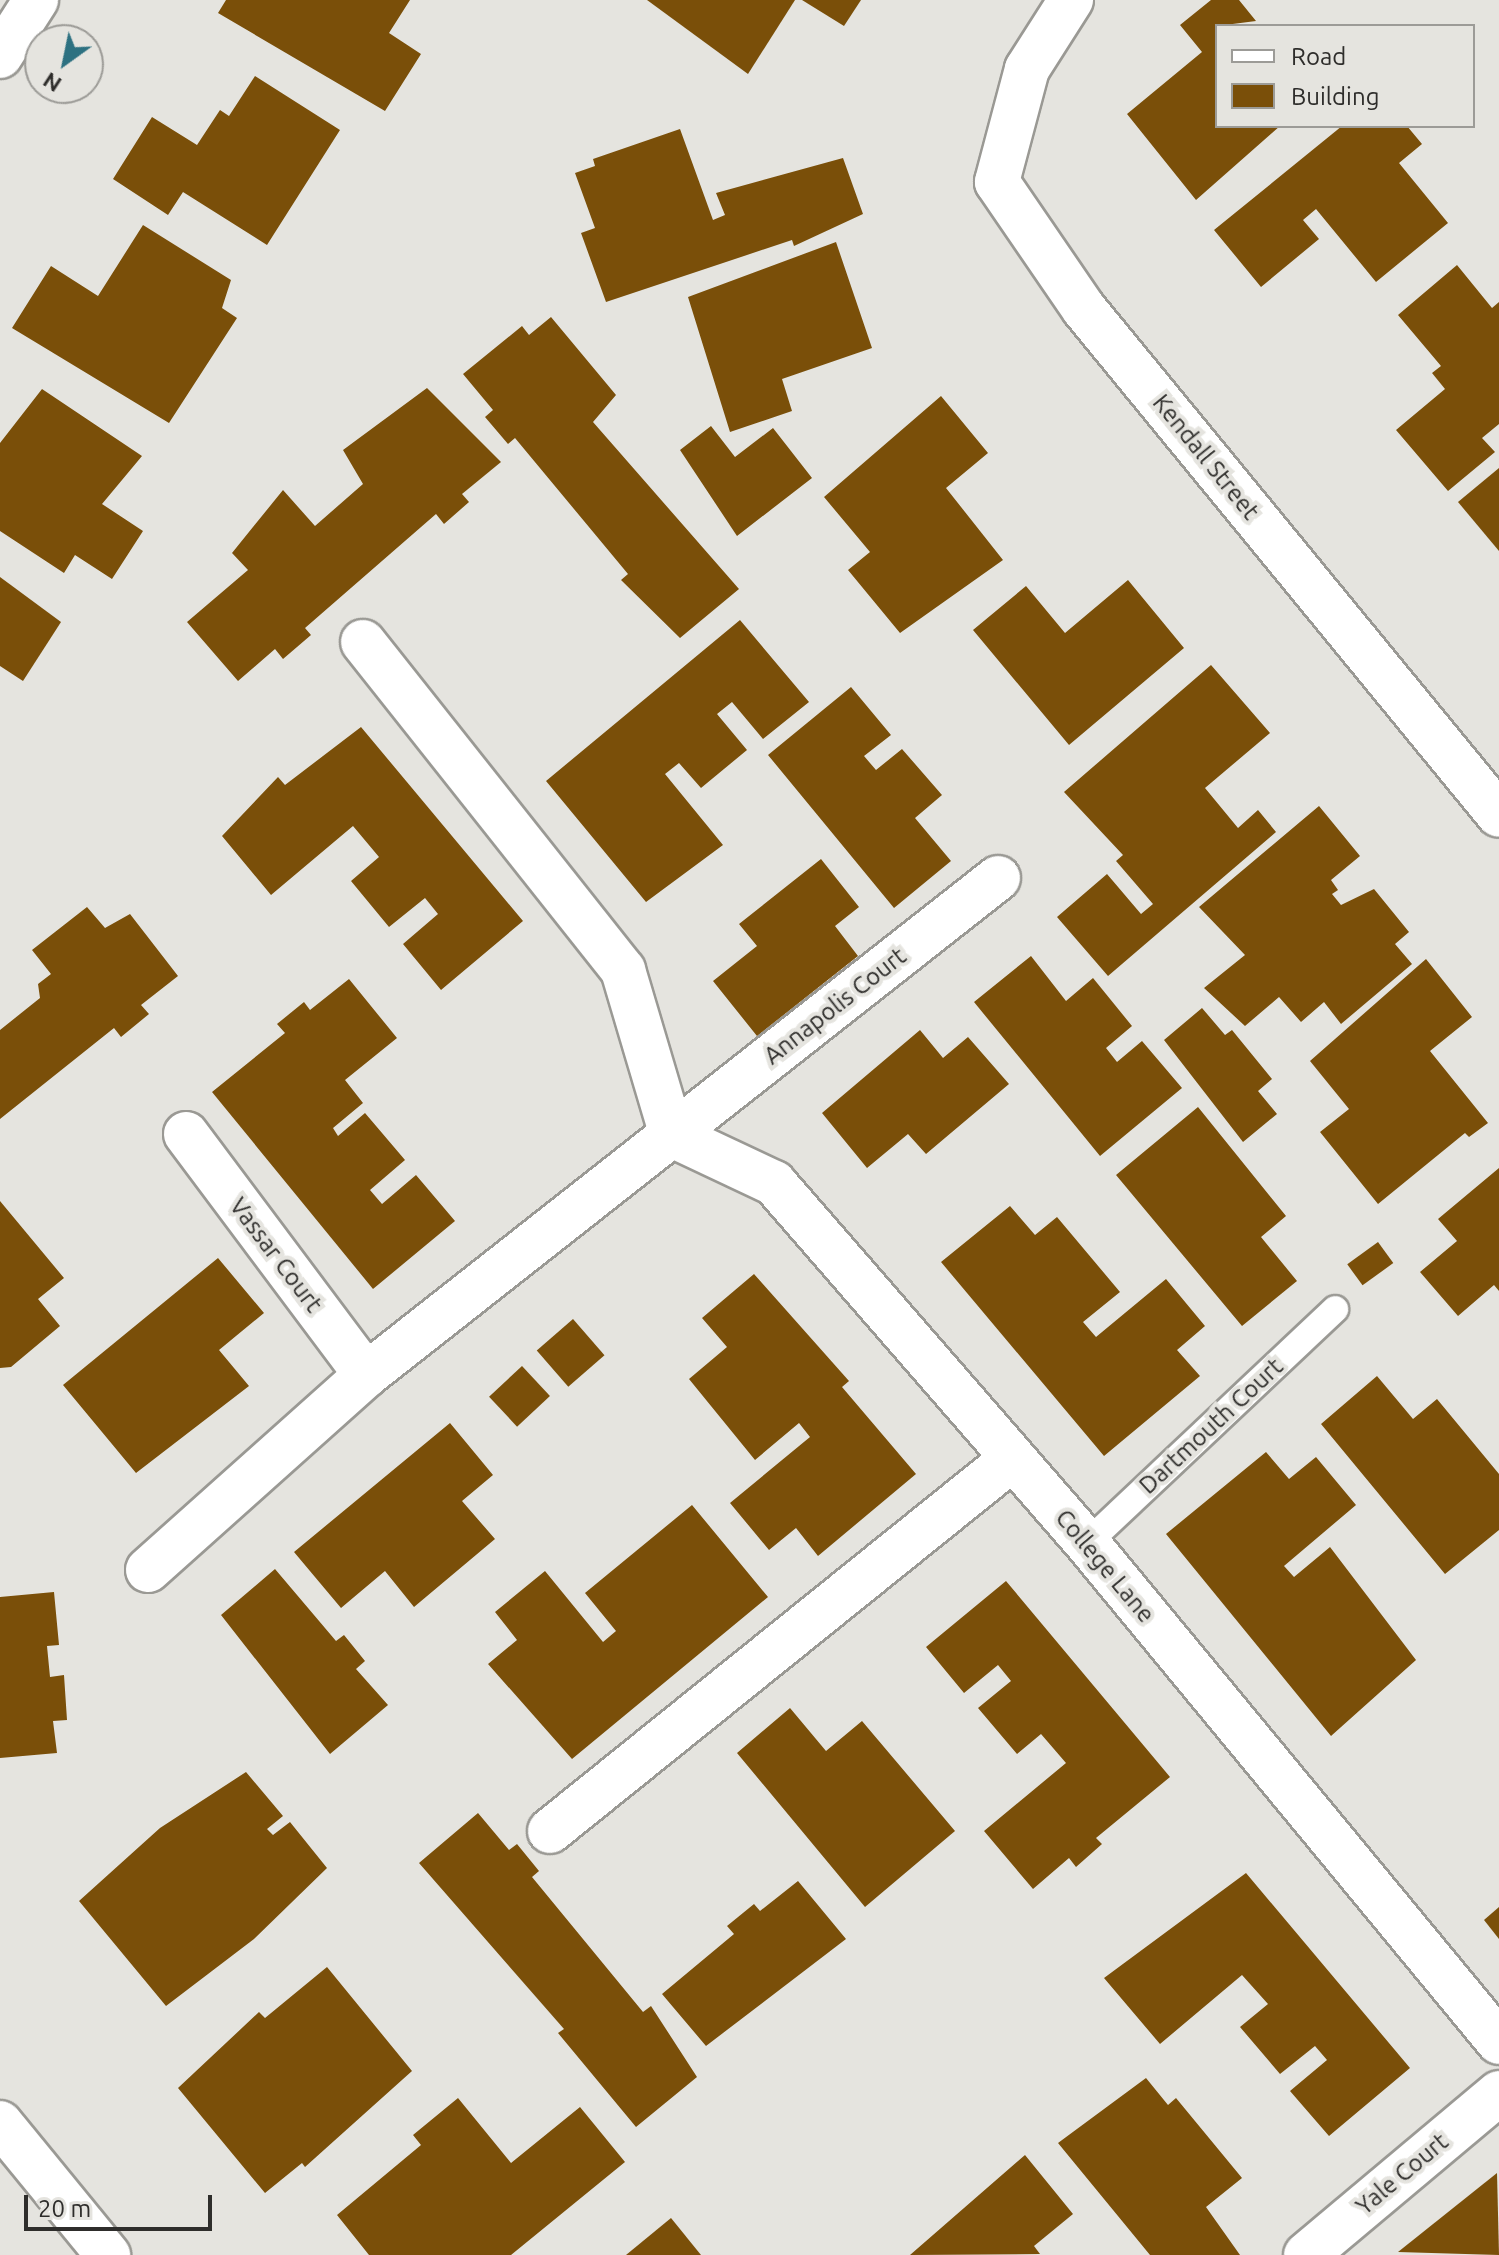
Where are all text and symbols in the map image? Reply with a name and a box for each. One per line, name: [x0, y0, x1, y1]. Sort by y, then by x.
north arrow: [24, 24, 104, 104]
legend: [1215, 24, 1475, 128]
text: Road: [1291, 43, 1346, 70]
text: N: [38, 68, 65, 98]
text: Building: [1291, 83, 1379, 110]
street label: Kendall Street: [1147, 389, 1265, 525]
street label: Annapolis Court: [758, 942, 912, 1070]
street label: Vassar Court: [224, 1192, 328, 1318]
street label: Dartmouth Court: [1133, 1352, 1289, 1500]
street label: College Lane: [1049, 1504, 1161, 1628]
street label: Yale Court: [1350, 2127, 1454, 2221]
scale bar: [28, 2179, 216, 2229]
text: 20 m: [38, 2195, 91, 2222]

